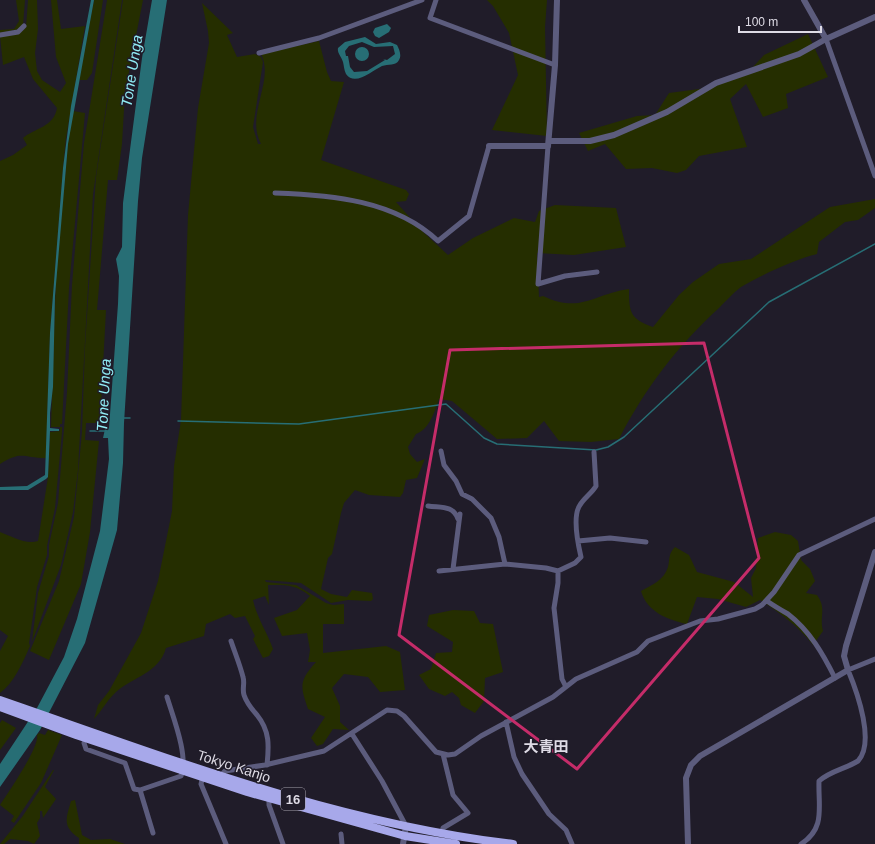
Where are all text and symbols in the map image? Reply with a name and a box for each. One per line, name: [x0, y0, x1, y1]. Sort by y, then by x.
scale bar: [739, 8, 821, 34]
text: 100 m: [745, 15, 778, 29]
water label: Tone Unga: [117, 34, 146, 108]
water label: Tone Unga: [93, 358, 114, 432]
district label: 大青田: [523, 738, 569, 755]
street label: Tokyo Kanjo: [195, 747, 273, 785]
road number: 16: [281, 788, 305, 810]

